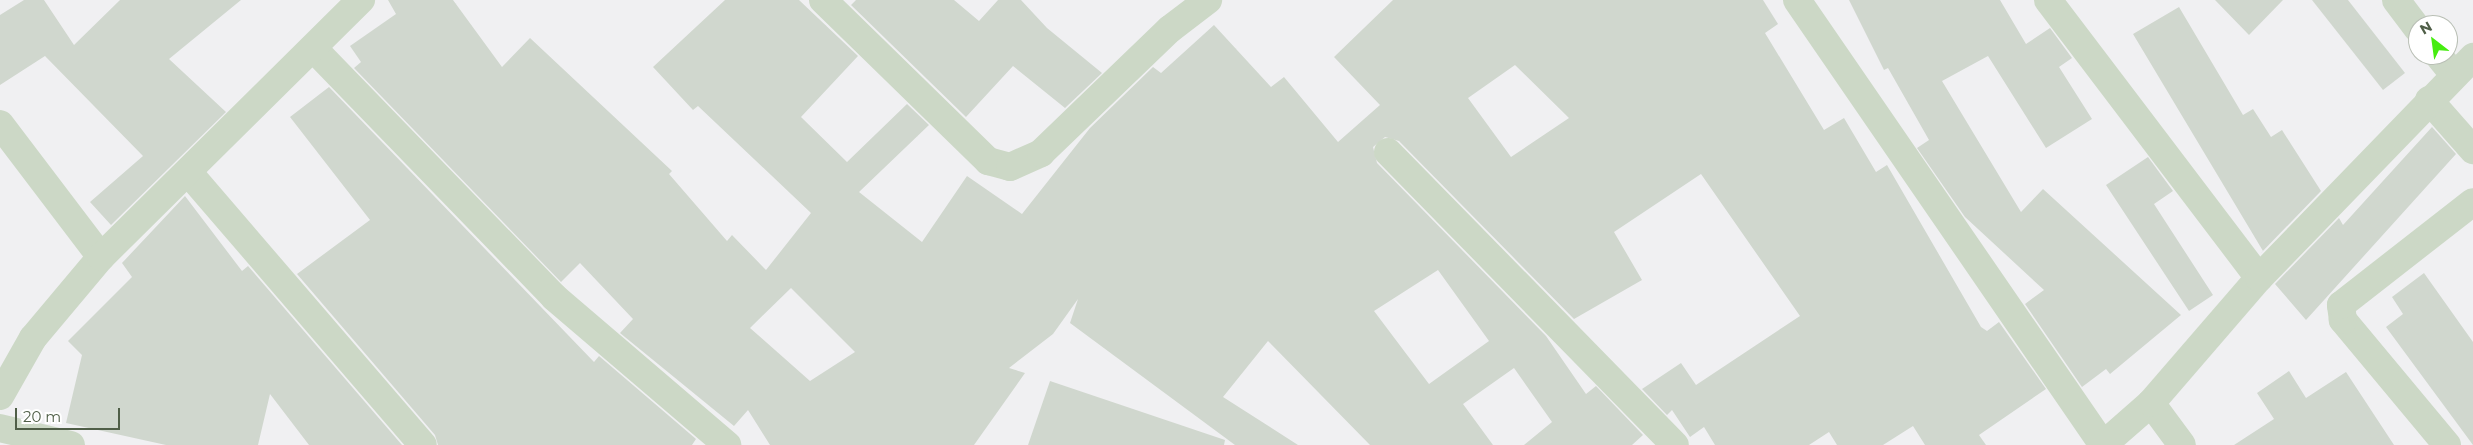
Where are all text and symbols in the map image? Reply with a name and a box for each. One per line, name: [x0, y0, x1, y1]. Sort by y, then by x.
north arrow: [2408, 15, 2458, 65]
text: N: [2417, 17, 2435, 38]
scale bar: [18, 398, 122, 430]
text: 20 m: [23, 407, 61, 426]

